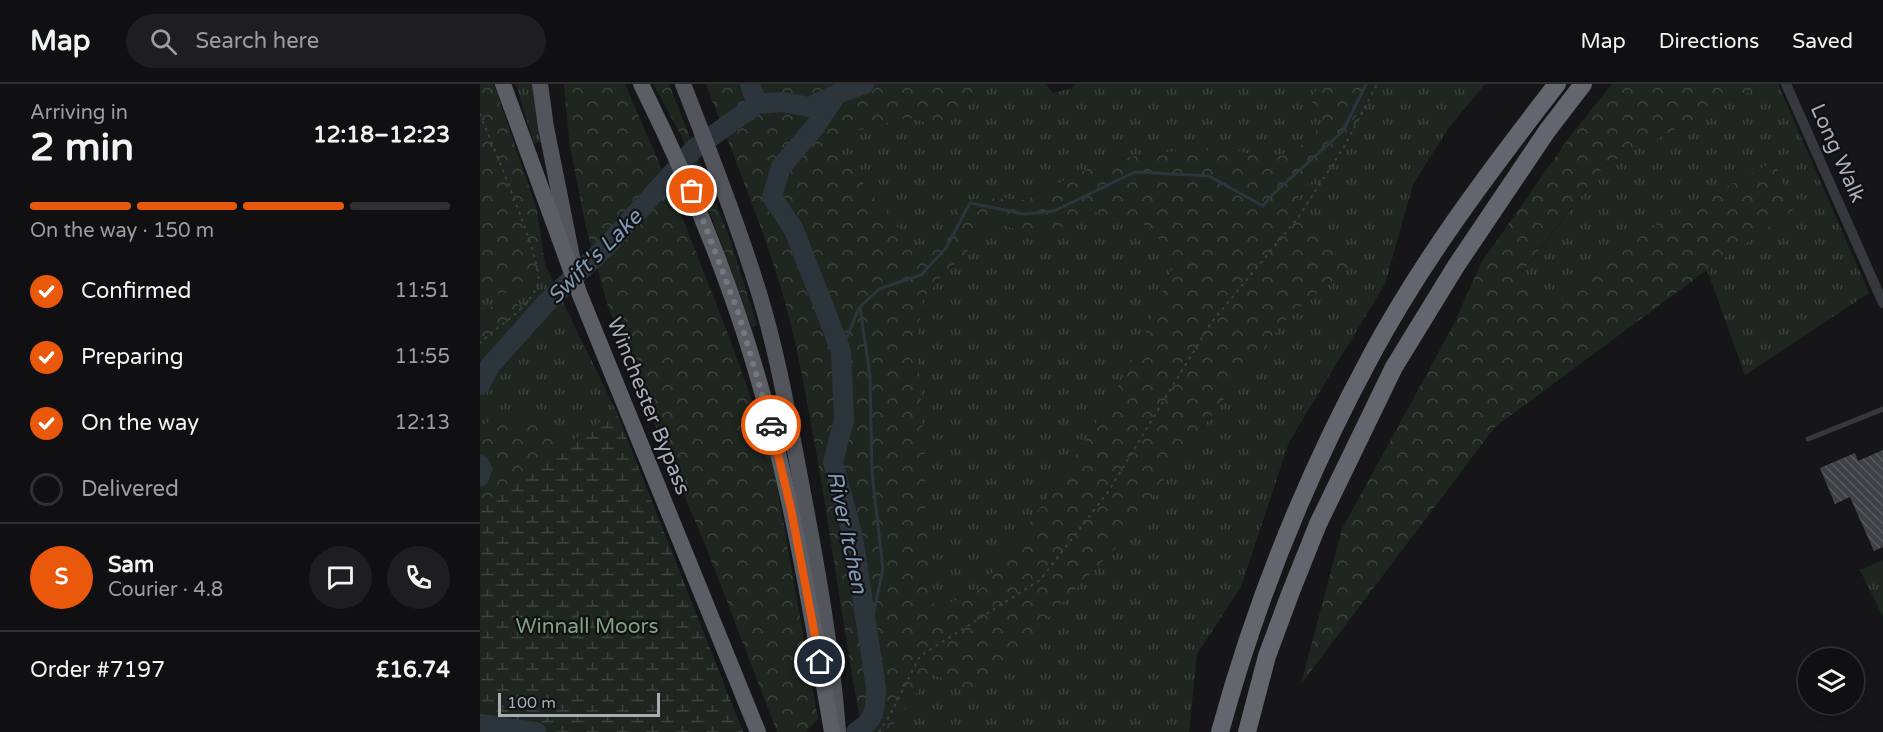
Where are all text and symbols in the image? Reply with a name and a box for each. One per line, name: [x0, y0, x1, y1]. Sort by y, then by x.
search box: [126, 14, 546, 68]
text: Map: [30, 24, 90, 58]
icon: search: [147, 25, 180, 58]
text: Search here: [195, 28, 319, 54]
text: Map: [1580, 29, 1626, 54]
text: Directions: [1659, 29, 1759, 54]
text: Saved: [1792, 29, 1853, 54]
street label: Long Walk: [1805, 100, 1870, 206]
text: Arriving in: [30, 101, 128, 125]
text: 12:18–12:23: [313, 122, 450, 148]
text: 2 min: [30, 124, 134, 171]
pin: [666, 165, 717, 216]
icon: bag: [675, 174, 708, 207]
water label: Swift's Lake: [542, 203, 648, 309]
text: On the way · 150 m: [30, 219, 214, 243]
icon: check: [30, 275, 63, 308]
text: Confirmed: [81, 278, 191, 304]
text: 11:51: [395, 279, 450, 303]
street label: Winchester Bypass: [602, 314, 696, 498]
icon: check: [30, 341, 63, 374]
text: Preparing: [81, 344, 184, 370]
text: 11:55: [395, 345, 450, 369]
courier: [741, 395, 801, 455]
icon: check: [30, 407, 63, 440]
icon: car: [755, 409, 788, 442]
text: On the way: [81, 410, 199, 436]
text: 12:13: [395, 411, 450, 435]
water label: River Itchen: [821, 469, 873, 596]
text: Delivered: [81, 476, 179, 502]
button: chat: [309, 546, 372, 609]
button: phone: [387, 546, 450, 609]
text: Sam: [108, 552, 154, 578]
text: S: [55, 564, 68, 590]
text: Courier · 4.8: [108, 578, 223, 602]
park label: Winnall Moors: [515, 614, 659, 639]
pin: [794, 636, 845, 687]
icon: home: [803, 645, 836, 678]
map controls: [1798, 648, 1864, 714]
button: layers: [1798, 648, 1864, 714]
text: Order #7197: [30, 657, 165, 683]
text: £16.74: [376, 657, 450, 683]
scale bar: [498, 690, 660, 718]
text: 100 m: [507, 693, 556, 713]

